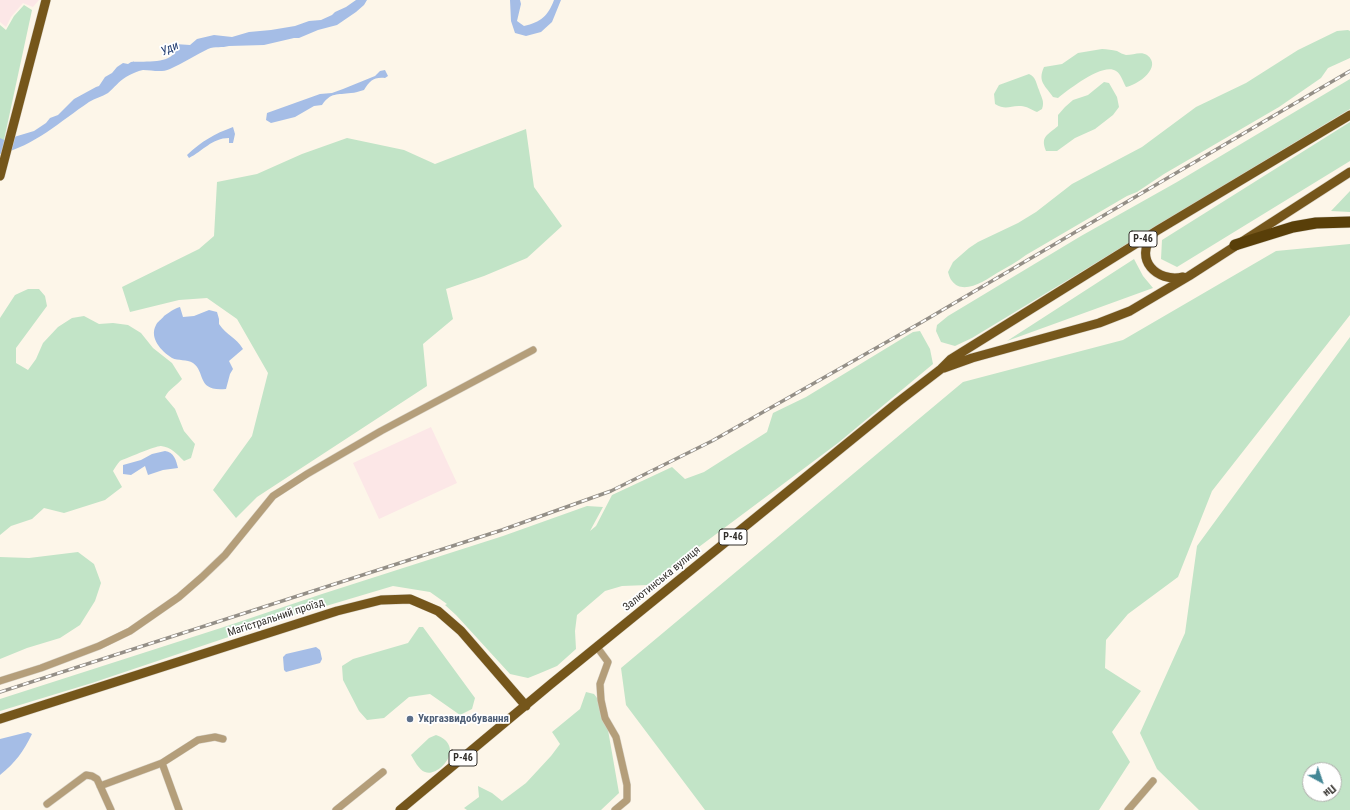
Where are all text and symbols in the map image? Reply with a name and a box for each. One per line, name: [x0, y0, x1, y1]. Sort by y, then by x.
water label: Уди: [159, 39, 181, 59]
road number: Р-46: [1129, 231, 1157, 247]
road number: Р-46: [719, 529, 747, 545]
street label: Залютинська вулиця: [621, 544, 703, 614]
street label: Магістральний проїзд: [226, 596, 326, 640]
place label: Укргазвидобування: [418, 712, 509, 726]
marker: Укргазвидобування: [405, 714, 415, 724]
road number: Р-46: [449, 750, 477, 766]
north arrow: [1302, 762, 1342, 802]
text: Пн: [1321, 782, 1338, 800]

